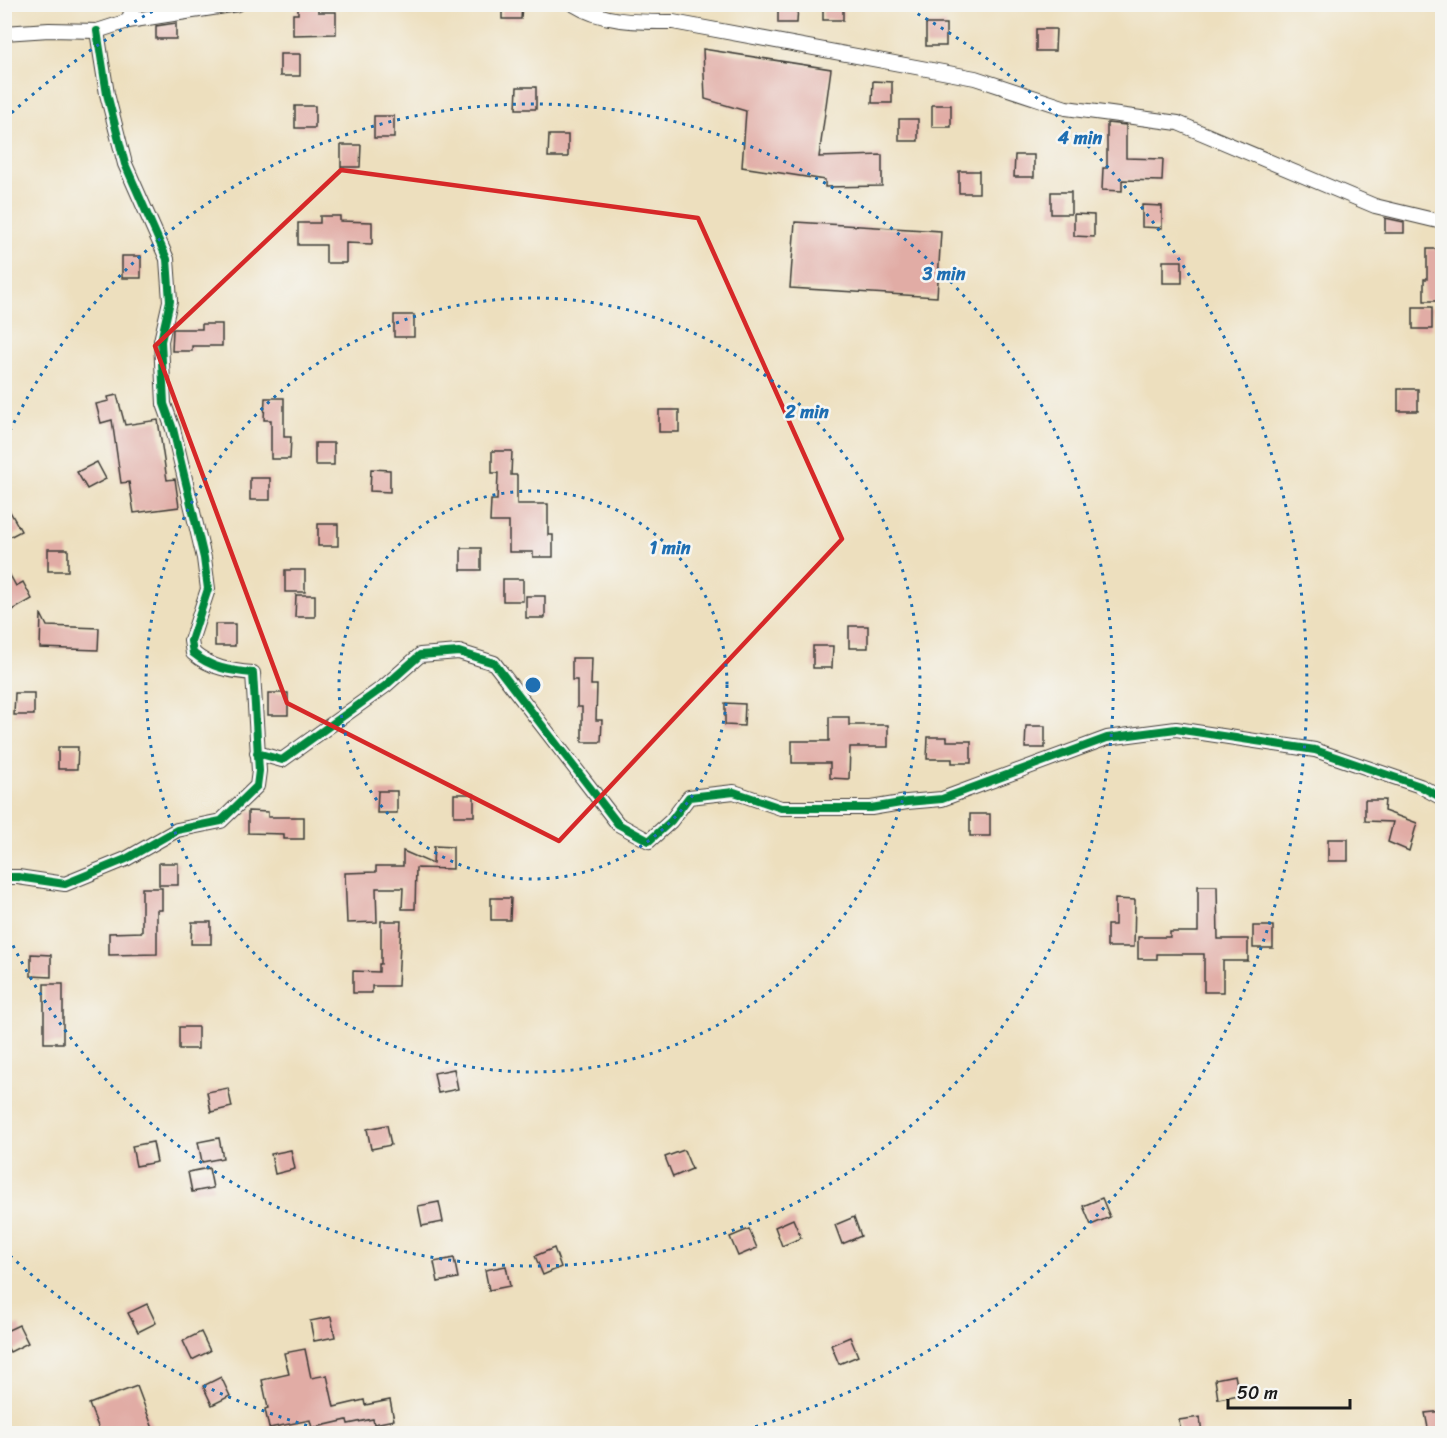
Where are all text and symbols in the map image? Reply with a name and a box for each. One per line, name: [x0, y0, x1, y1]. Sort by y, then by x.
text: 4 min: [1057, 122, 1103, 154]
text: 3 min: [921, 258, 966, 290]
text: 2 min: [784, 396, 829, 428]
text: 1 min: [650, 532, 691, 564]
centre of rings: [523, 675, 543, 695]
scale bar: [1228, 1372, 1350, 1410]
text: 50 m: [1237, 1377, 1278, 1409]

